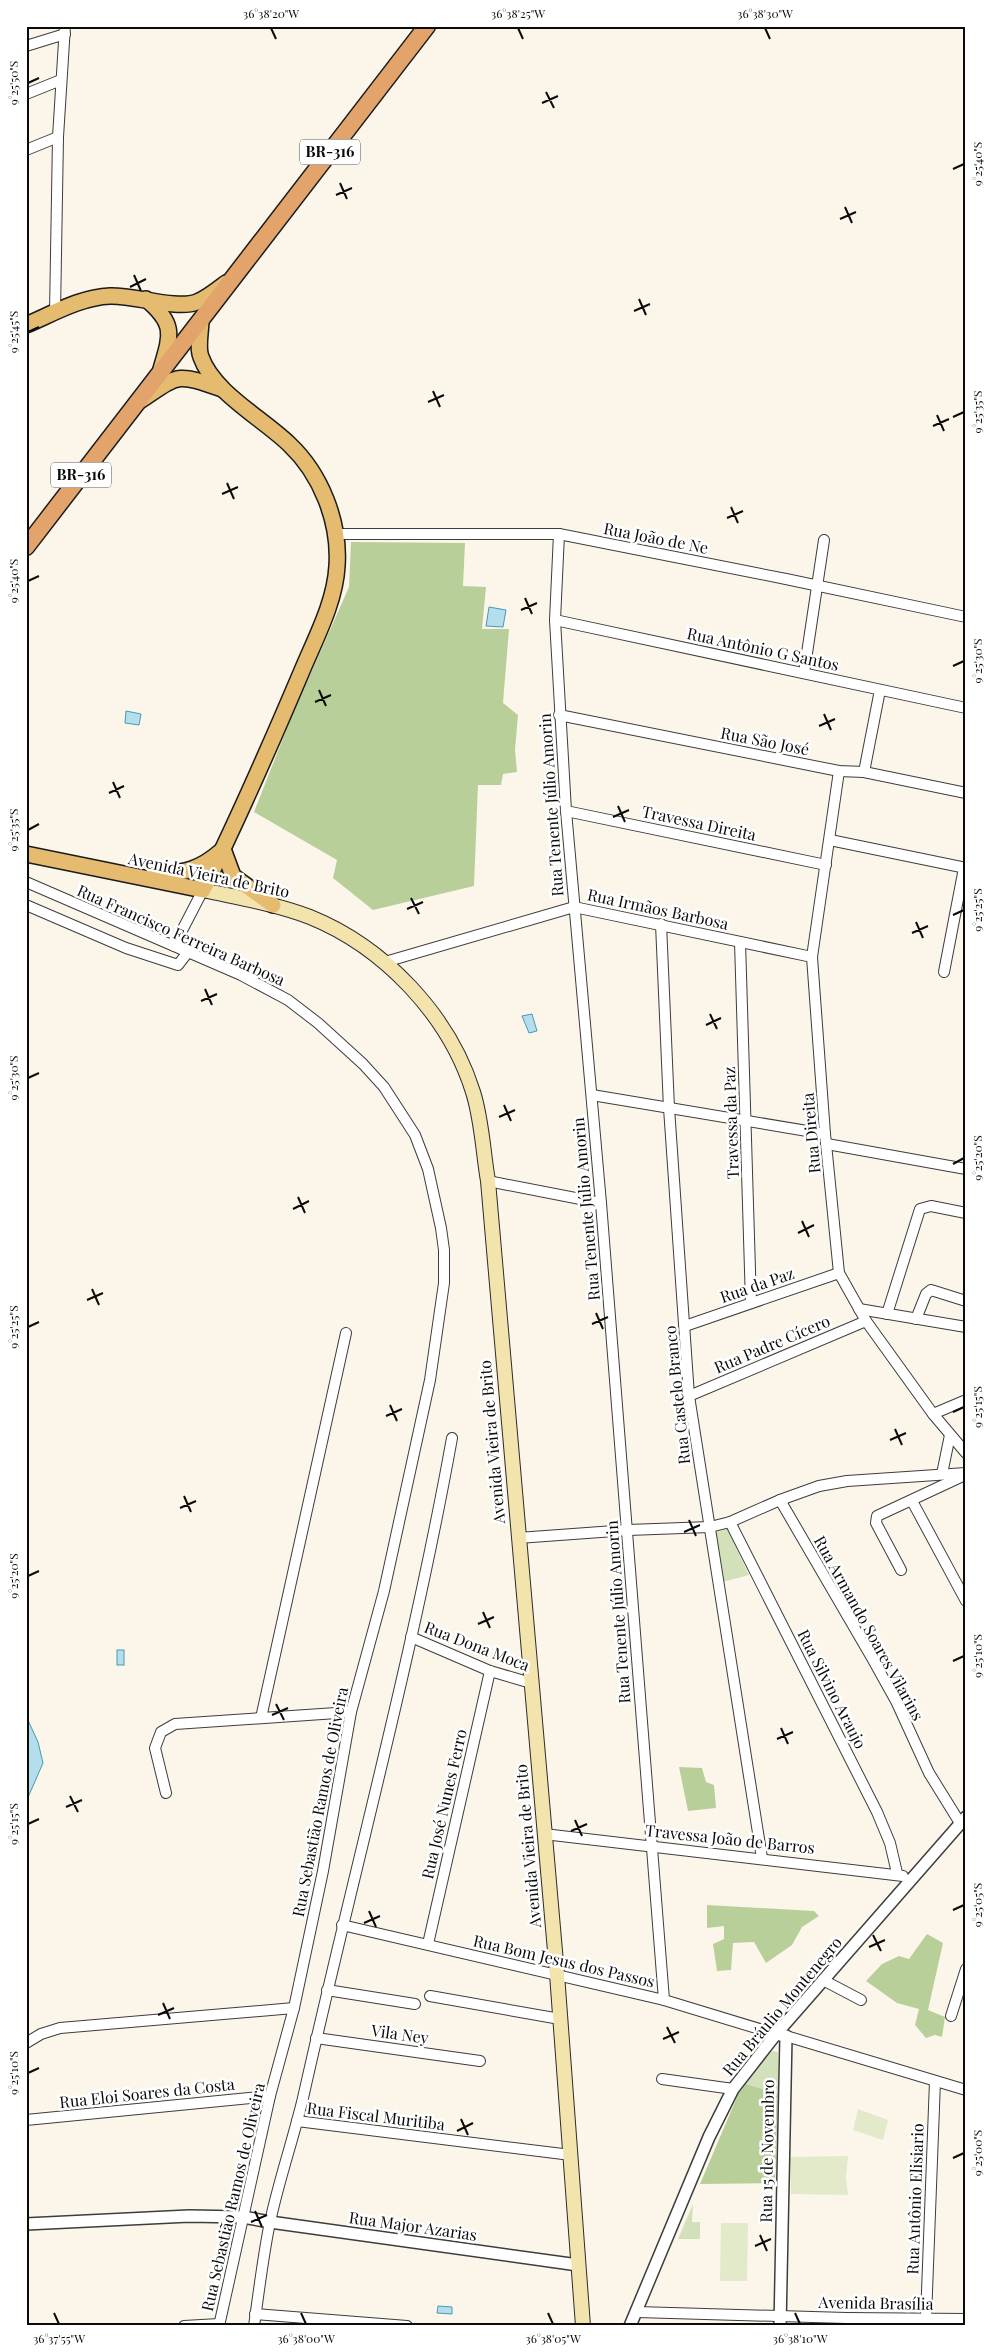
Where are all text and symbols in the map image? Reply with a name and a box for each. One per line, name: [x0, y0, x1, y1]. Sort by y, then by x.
text: 36°38'20"W: [243, 5, 299, 21]
text: 36°38'25"W: [491, 5, 545, 21]
text: 36°38'30"W: [737, 5, 793, 21]
text: 9°25'50"S: [5, 61, 21, 105]
road number: BR-316: [300, 140, 360, 164]
text: 9°25'40"S: [969, 142, 985, 186]
text: 9°25'45"S: [5, 311, 21, 353]
text: 9°25'35"S: [969, 391, 985, 433]
road number: BR-316: [51, 462, 111, 488]
street label: Rua João de Ne: [602, 517, 710, 558]
text: 9°25'40"S: [5, 559, 21, 603]
street label: Rua Antônio G Santos: [685, 622, 841, 675]
text: 9°25'30"S: [969, 639, 985, 683]
street label: Rua Tenente Júlio Amorin: [534, 712, 567, 897]
street label: Rua São José: [719, 722, 811, 759]
street label: Travessa Direita: [640, 800, 758, 845]
text: 9°25'35"S: [5, 809, 21, 851]
street label: Avenida Vieira de Brito: [126, 847, 292, 902]
street label: Rua Francisco Ferreira Barbosa: [74, 879, 288, 990]
street label: Rua Irmãos Barbosa: [586, 883, 731, 934]
text: 9°25'25"S: [969, 888, 985, 932]
text: 9°25'30"S: [5, 1056, 21, 1100]
street label: Travessa da Paz: [718, 1066, 743, 1180]
street label: Rua Direita: [797, 1092, 824, 1174]
street label: Rua Tenente Júlio Amorin: [567, 1116, 604, 1301]
text: 9°25'20"S: [969, 1135, 985, 1181]
street label: Rua da Paz: [717, 1262, 797, 1307]
text: 9°25'25"S: [5, 1305, 21, 1349]
street label: Rua Padre Cícero: [711, 1310, 833, 1377]
street label: Rua Castelo Branco: [659, 1324, 694, 1466]
street label: Avenida Vieira de Brito: [474, 1359, 509, 1526]
text: 9°25'15"S: [969, 1386, 985, 1428]
street label: Rua Tenente Júlio Amorin: [601, 1519, 634, 1704]
street label: Rua Armando Soares Vilarins: [810, 1532, 929, 1724]
text: 9°25'20"S: [5, 1553, 21, 1599]
street label: Rua Dona Moca: [421, 1616, 533, 1675]
street label: Rua Silvino Araujo: [793, 1626, 872, 1752]
text: 9°25'10"S: [969, 1634, 985, 1678]
street label: Rua Sebastião Ramos de Oliveira: [287, 1685, 352, 1919]
street label: Rua José Nunes Ferro: [416, 1727, 471, 1881]
street label: Avenida Vieira de Brito: [510, 1763, 545, 1930]
text: 9°25'15"S: [5, 1803, 21, 1845]
street label: Travessa João de Barros: [644, 1819, 816, 1858]
text: 9°25'05"S: [969, 1883, 985, 1927]
street label: Rua Bom Jesus dos Passos: [471, 1929, 657, 1992]
street label: Rua Bráulio Montenegro: [717, 1932, 846, 2079]
street label: Vila Ney: [369, 2019, 430, 2048]
text: 9°25'10"S: [5, 2051, 21, 2095]
street label: Rua Eloi Soares da Costa: [58, 2073, 236, 2112]
street label: Rua 15 de Novembro: [755, 2079, 778, 2223]
street label: Rua Sebastião Ramos de Oliveira: [196, 2081, 269, 2313]
street label: Rua Fiscal Muritiba: [306, 2097, 446, 2134]
street label: Rua Antônio Elisiario: [901, 2123, 928, 2275]
text: 9°25'00"S: [969, 2130, 985, 2176]
street label: Rua Major Azarias: [348, 2206, 478, 2245]
street label: Avenida Brasília: [817, 2291, 934, 2314]
text: 36°37'55"W: [33, 2330, 85, 2346]
text: 36°38'00"W: [277, 2330, 335, 2346]
text: 36°38'05"W: [525, 2330, 581, 2346]
text: 36°38'10"W: [773, 2330, 828, 2346]

